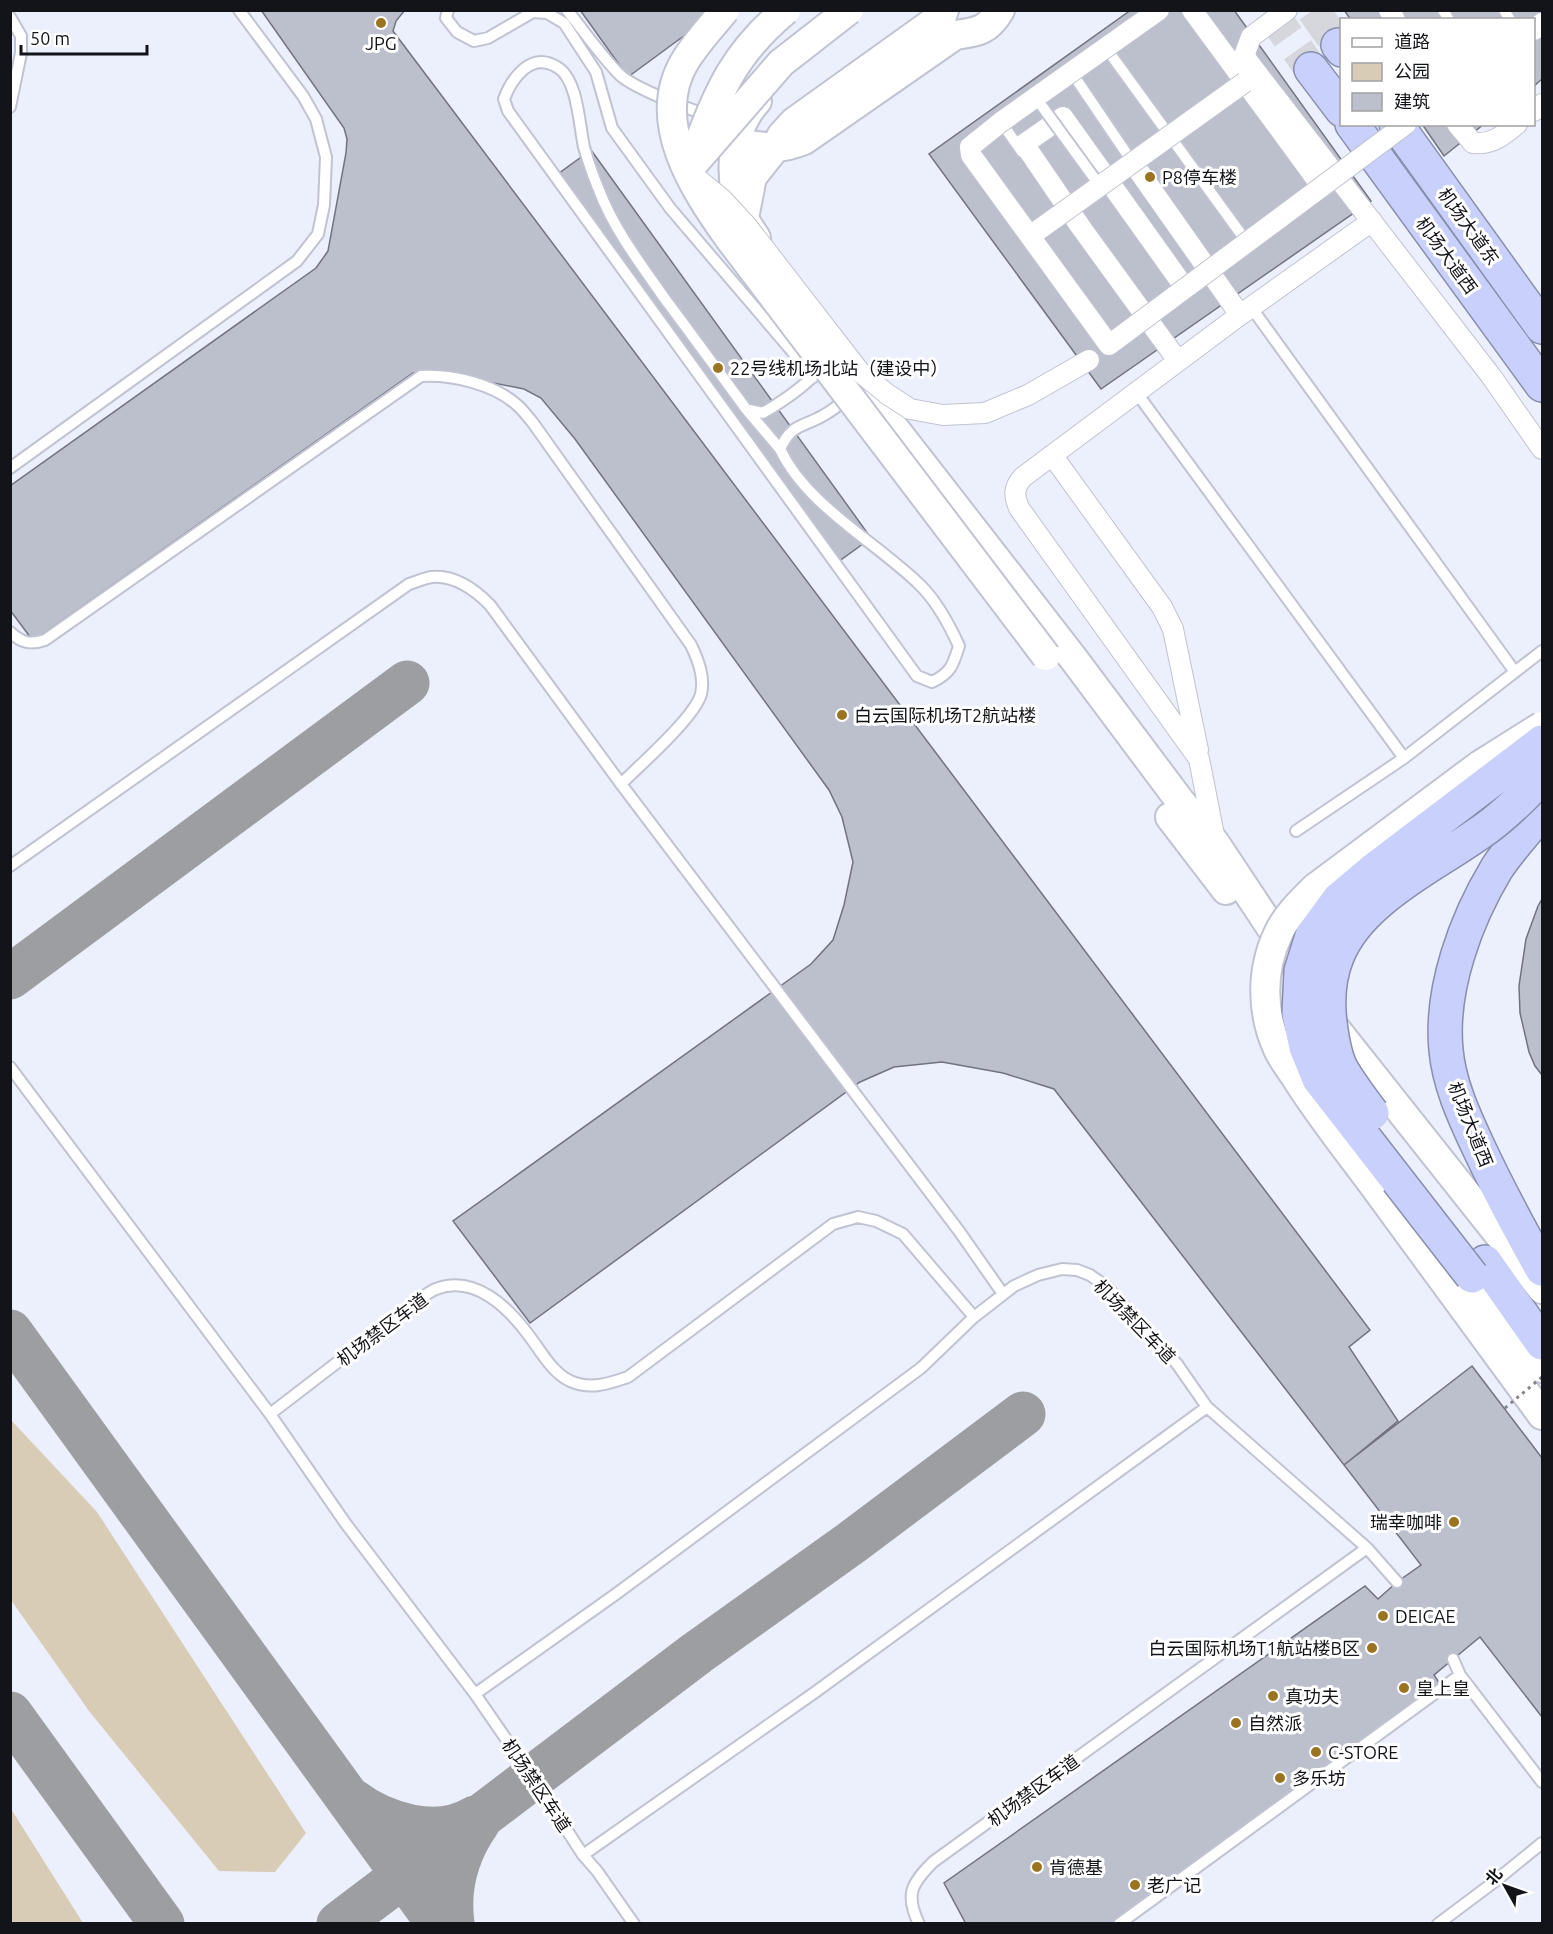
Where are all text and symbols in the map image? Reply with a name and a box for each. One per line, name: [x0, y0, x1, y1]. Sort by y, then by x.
marker: JPG: [374, 16, 388, 30]
scale bar: [21, 18, 147, 56]
legend: [1340, 18, 1535, 126]
text: 50 m: [30, 28, 70, 48]
text: 道路: [1394, 31, 1430, 51]
place label: JPG: [365, 33, 397, 53]
text: 公园: [1394, 61, 1430, 81]
text: 建筑: [1394, 91, 1430, 111]
place label: P8停车楼: [1162, 167, 1237, 187]
marker: P8停车楼: [1143, 170, 1157, 184]
street label: 机场大道东: [1434, 184, 1504, 268]
street label: 机场大道西: [1412, 213, 1482, 297]
place label: 22号线机场北站（建设中）: [730, 358, 948, 378]
marker: 22号线机场北站（建设中）: [711, 361, 725, 375]
place label: 白云国际机场T2航站楼: [854, 705, 1036, 725]
marker: 白云国际机场T2航站楼: [835, 708, 849, 722]
street label: 机场大道西: [1445, 1079, 1497, 1169]
street label: 机场禁区车道: [1090, 1275, 1180, 1367]
street label: 机场禁区车道: [333, 1289, 431, 1369]
place label: 瑞幸咖啡: [1370, 1512, 1442, 1532]
marker: 瑞幸咖啡: [1447, 1515, 1461, 1529]
place label: DEICAE: [1395, 1606, 1456, 1626]
marker: DEICAE: [1376, 1609, 1390, 1623]
place label: 白云国际机场T1航站楼B区: [1148, 1638, 1360, 1658]
marker: 白云国际机场T1航站楼B区: [1365, 1641, 1379, 1655]
place label: 皇上皇: [1416, 1678, 1470, 1698]
marker: 皇上皇: [1397, 1681, 1411, 1695]
place label: 真功夫: [1285, 1686, 1339, 1706]
marker: 真功夫: [1266, 1689, 1280, 1703]
place label: 自然派: [1248, 1713, 1302, 1733]
marker: 自然派: [1229, 1716, 1243, 1730]
street label: 机场禁区车道: [499, 1735, 575, 1835]
place label: C-STORE: [1328, 1742, 1398, 1762]
marker: C-STORE: [1309, 1745, 1323, 1759]
street label: 机场禁区车道: [983, 1750, 1083, 1830]
place label: 多乐坊: [1292, 1768, 1346, 1788]
marker: 多乐坊: [1273, 1771, 1287, 1785]
north arrow: [1475, 1856, 1535, 1916]
place label: 肯德基: [1049, 1857, 1103, 1877]
marker: 肯德基: [1030, 1860, 1044, 1874]
text: 北: [1481, 1864, 1506, 1888]
place label: 老广记: [1147, 1875, 1201, 1895]
marker: 老广记: [1128, 1878, 1142, 1892]

